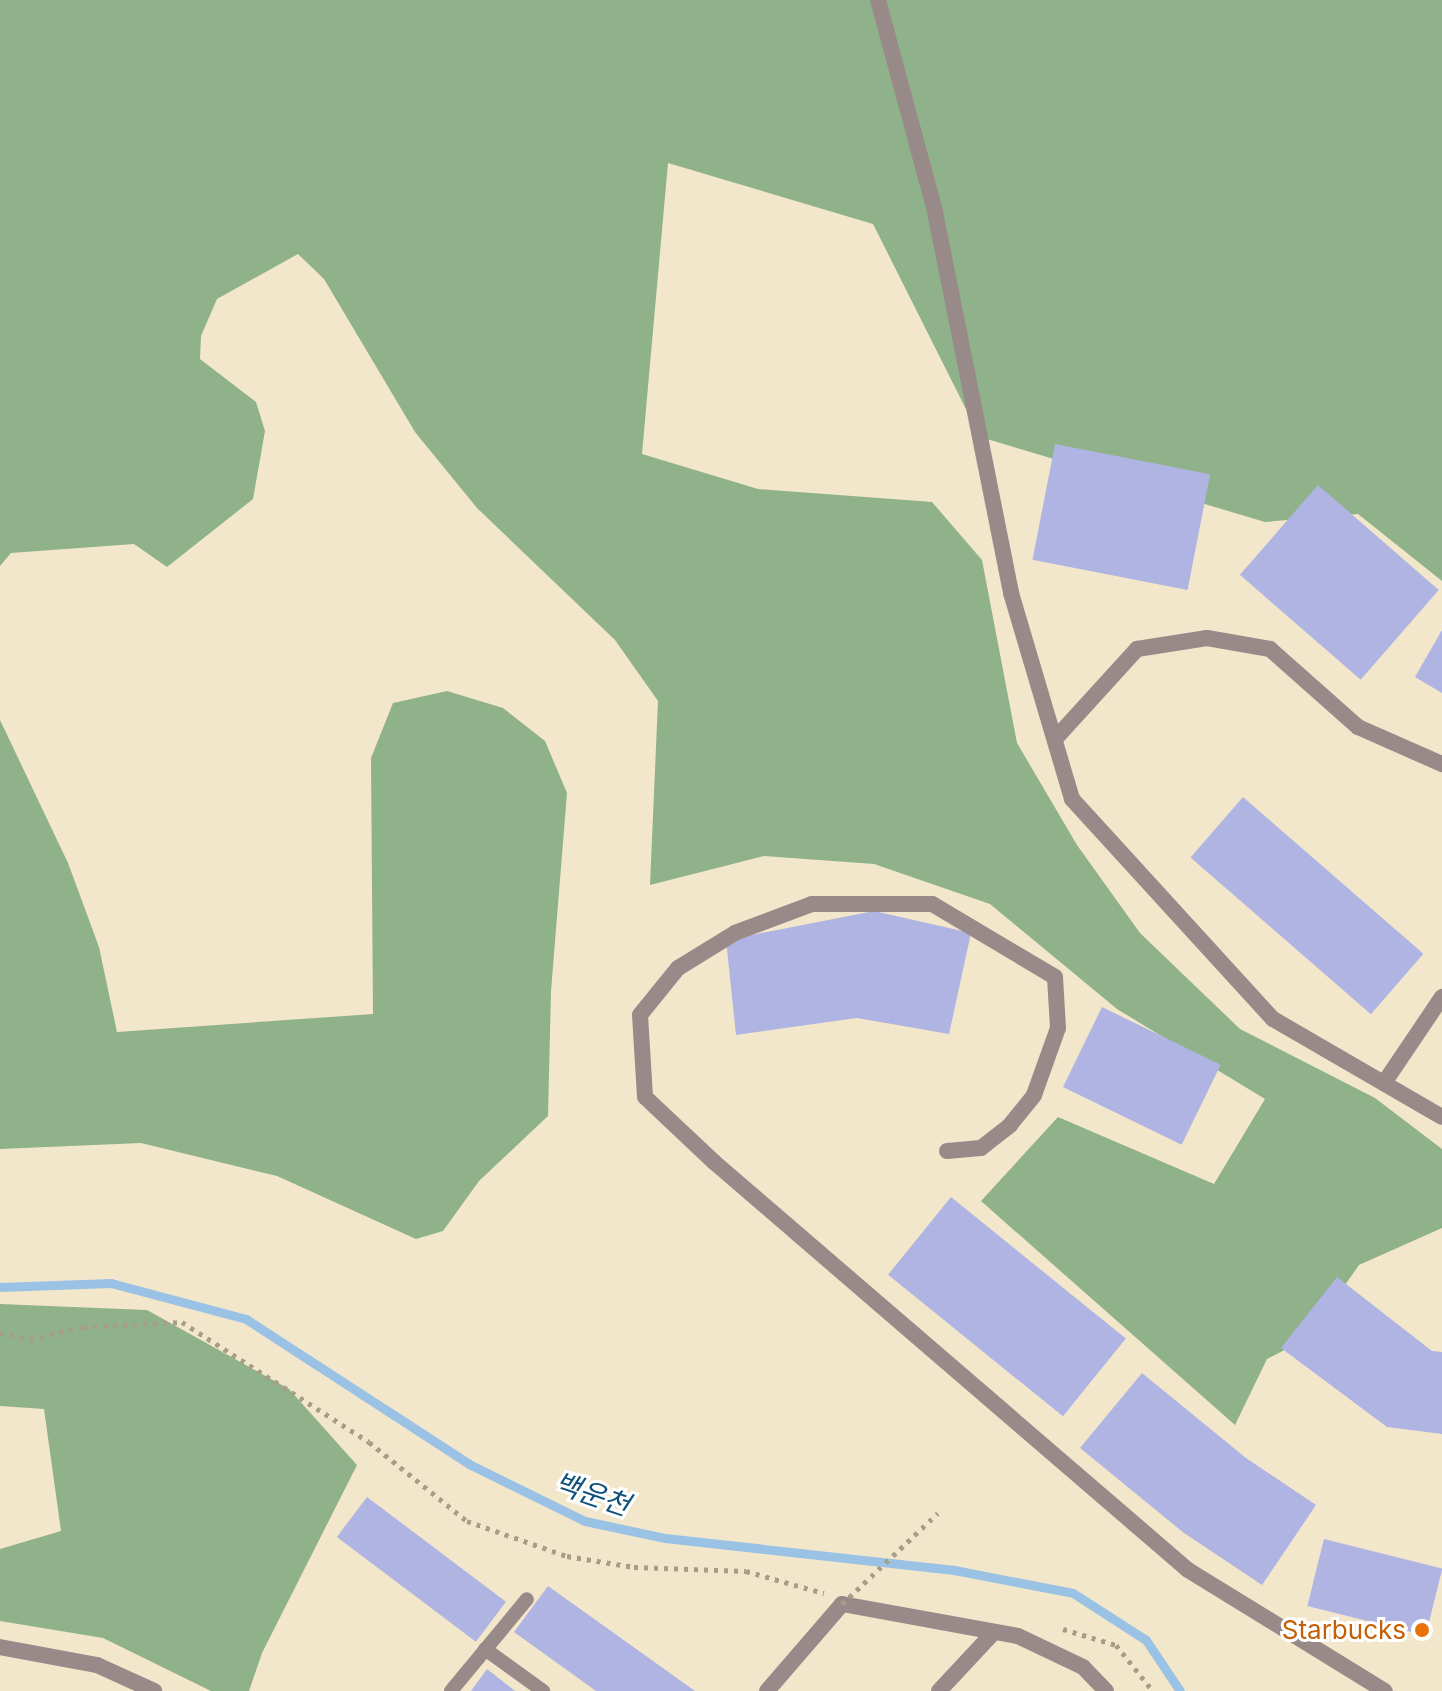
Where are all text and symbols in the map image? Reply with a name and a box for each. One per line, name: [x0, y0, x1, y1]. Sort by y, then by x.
water label: 백운천: [550, 1466, 634, 1522]
place label: Starbucks: [1282, 1614, 1406, 1646]
marker: Starbucks: [1413, 1621, 1431, 1639]

